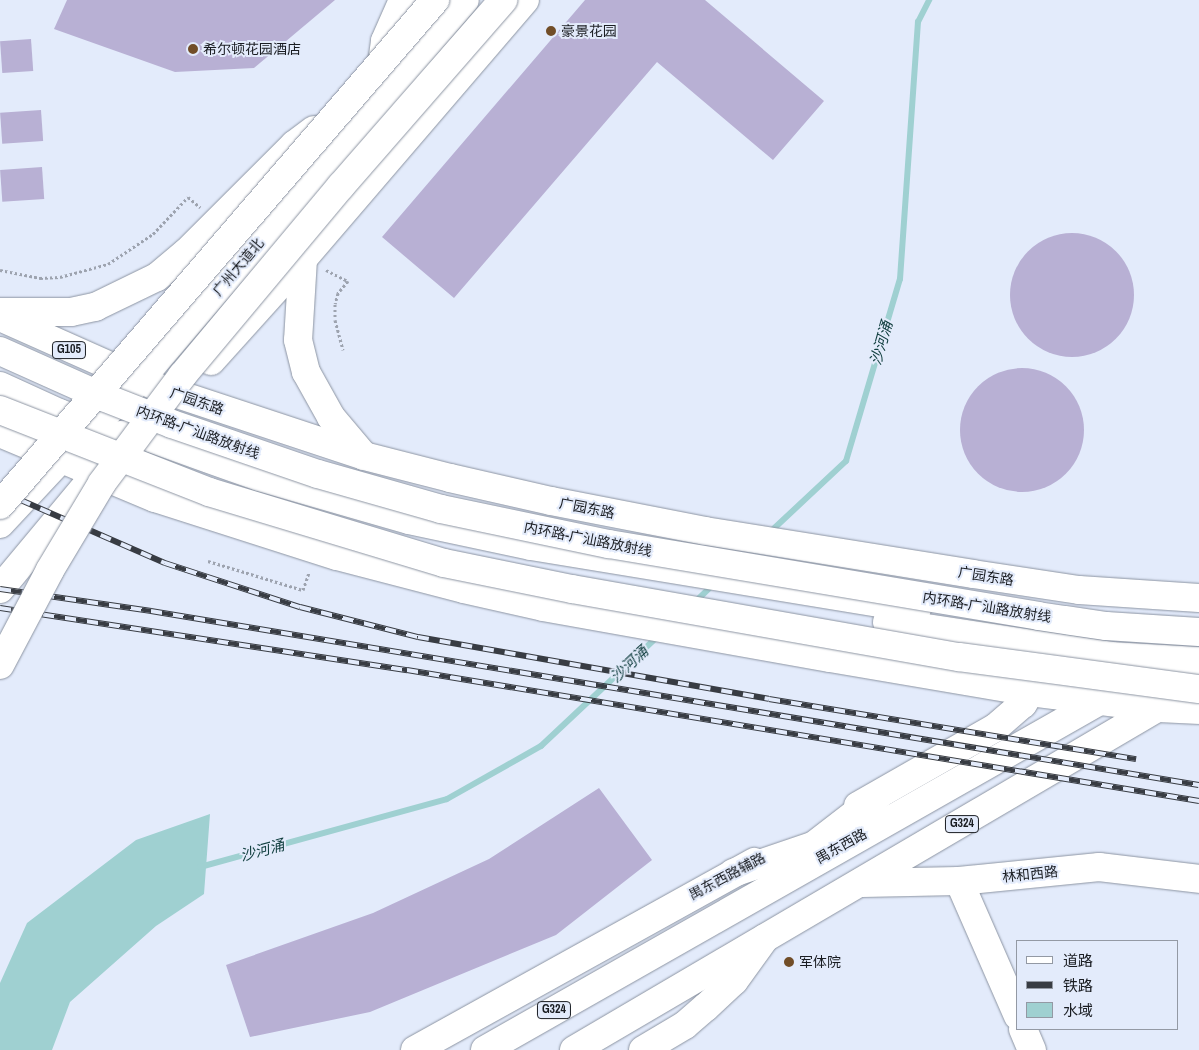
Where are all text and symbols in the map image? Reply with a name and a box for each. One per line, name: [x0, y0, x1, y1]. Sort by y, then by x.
place label: 豪景花园: [561, 23, 617, 39]
marker: 豪景花园: [545, 25, 557, 37]
place label: 希尔顿花园酒店: [203, 41, 301, 57]
marker: 希尔顿花园酒店: [187, 43, 199, 55]
street label: 广州大道北: [209, 235, 267, 299]
water label: 沙河涌: [866, 319, 896, 367]
road number: G105: [52, 340, 86, 360]
street label: 广园东路: [168, 384, 226, 418]
street label: 内环路-广汕路放射线: [134, 402, 262, 462]
street label: 广园东路: [558, 494, 616, 522]
street label: 内环路-广汕路放射线: [523, 518, 653, 560]
street label: 广园东路: [957, 563, 1015, 589]
street label: 内环路-广汕路放射线: [922, 589, 1052, 625]
water label: 沙河涌: [606, 642, 652, 686]
road number: G324: [944, 814, 980, 834]
street label: 禺东西路: [812, 825, 870, 867]
water label: 沙河涌: [238, 835, 286, 865]
street label: 禺东西路辅路: [686, 849, 768, 903]
street label: 林和西路: [1001, 863, 1059, 885]
legend: [1016, 940, 1179, 1030]
text: 道路: [1063, 950, 1093, 971]
place label: 军体院: [799, 954, 841, 970]
marker: 军体院: [783, 956, 795, 968]
text: 铁路: [1063, 975, 1093, 996]
road number: G324: [536, 1000, 572, 1020]
text: 水域: [1063, 1000, 1093, 1021]

